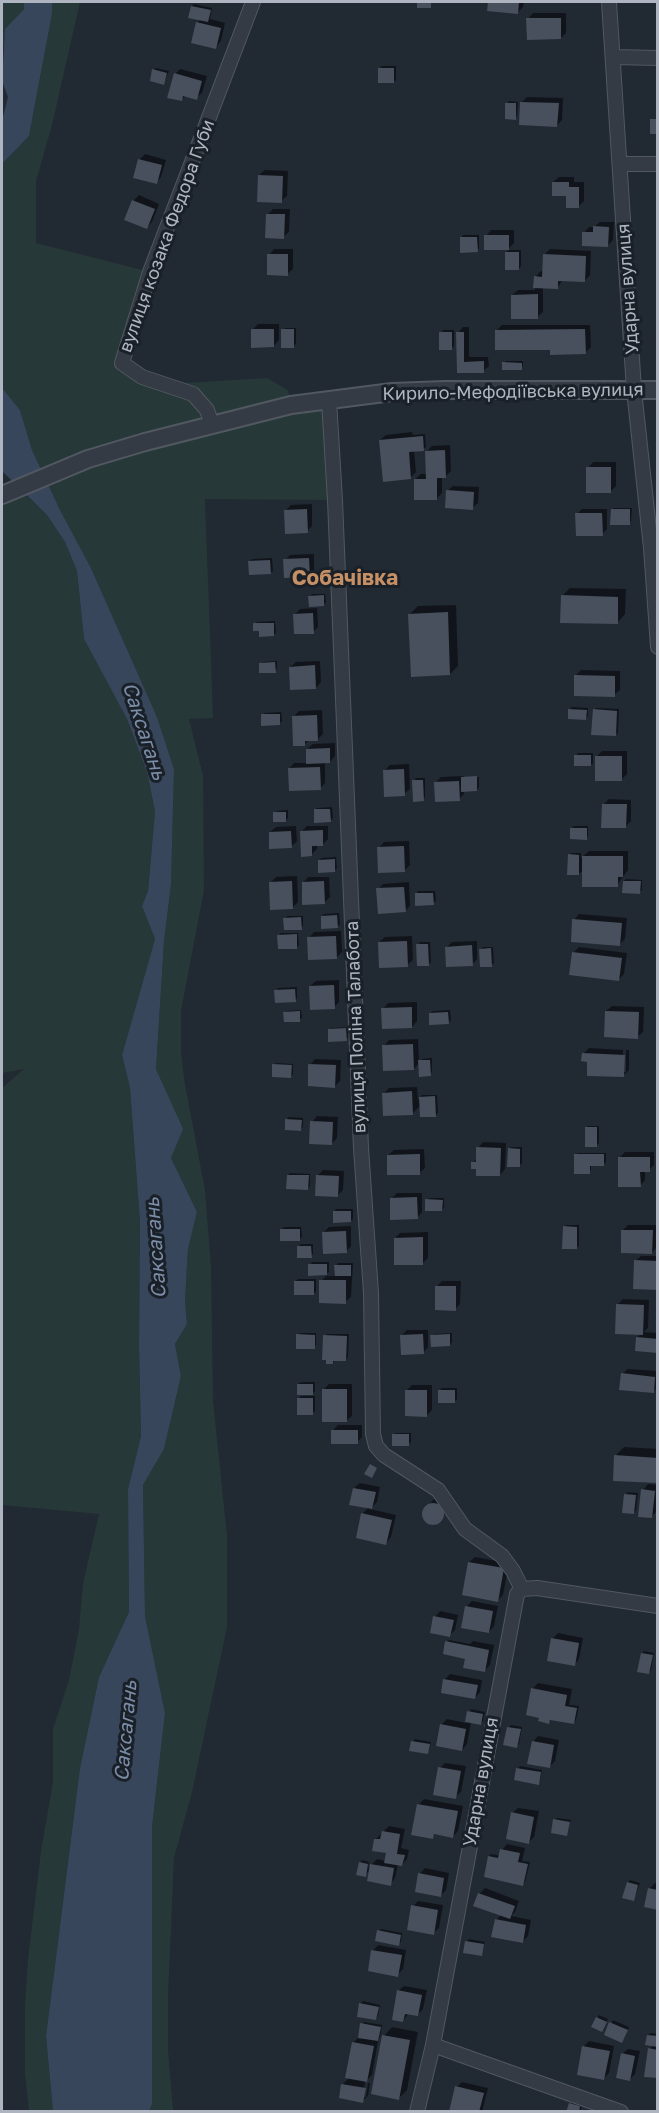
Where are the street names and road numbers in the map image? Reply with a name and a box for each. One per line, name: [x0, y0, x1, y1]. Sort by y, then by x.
street label: вулиця козака Федора Губи: [115, 117, 219, 355]
street label: Ударна вулиця: [613, 223, 643, 355]
street label: Кирило-Мефодіївська вулиця: [382, 379, 644, 405]
street label: вулиця Поліна Талабота: [341, 920, 371, 1134]
street label: Ударна вулиця: [459, 1716, 503, 1848]

